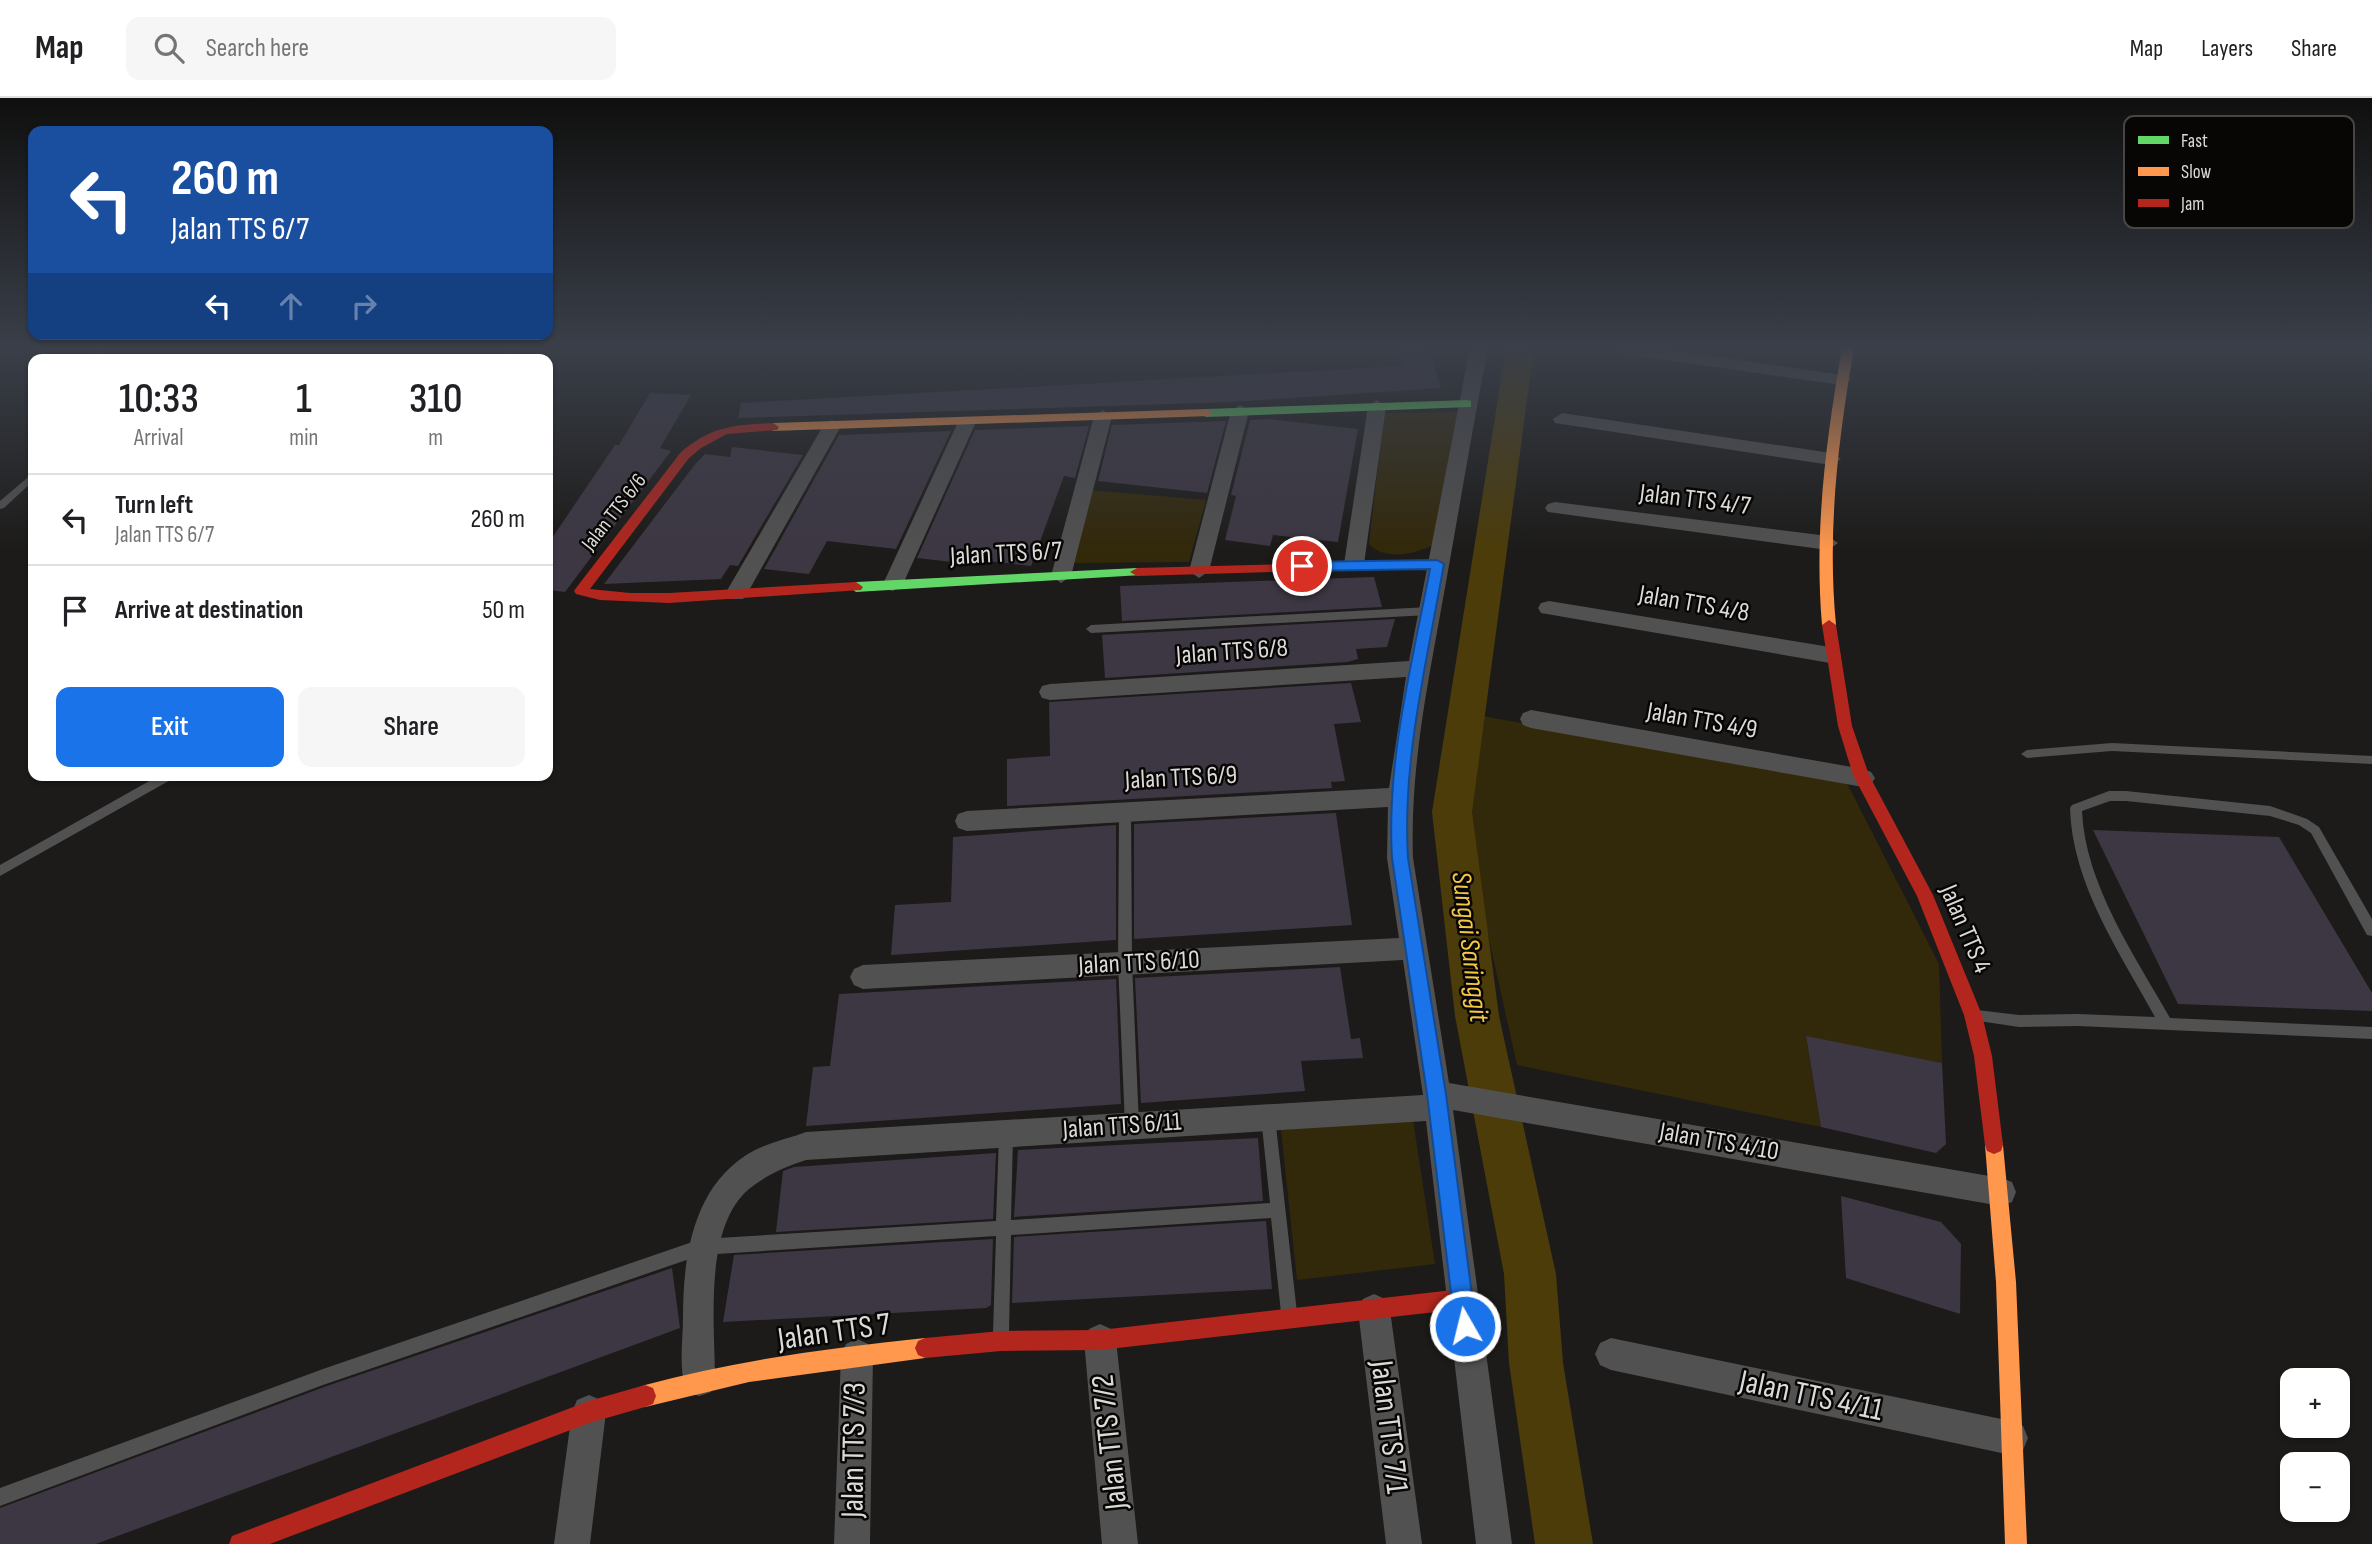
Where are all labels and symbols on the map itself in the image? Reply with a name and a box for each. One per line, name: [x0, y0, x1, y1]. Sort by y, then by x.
legend: [2124, 116, 2354, 228]
text: Fast: [2181, 130, 2208, 153]
text: Slow: [2181, 161, 2211, 184]
text: Jam: [2180, 193, 2204, 216]
street label: Jalan TTS 6/6: [576, 469, 652, 556]
street label: Jalan TTS 4/7: [1637, 478, 1753, 522]
street label: Jalan TTS 6/7: [948, 536, 1063, 572]
pin: [1272, 536, 1332, 596]
street label: Jalan TTS 4/8: [1635, 579, 1752, 629]
street label: Jalan TTS 6/8: [1174, 633, 1289, 671]
street label: Jalan TTS 4/9: [1643, 696, 1760, 746]
street label: Jalan TTS 6/9: [1123, 760, 1238, 796]
water label: Sungai Saringgit: [1444, 870, 1496, 1025]
street label: Jalan TTS 4: [1932, 879, 1997, 978]
street label: Jalan TTS 6/10: [1077, 944, 1200, 982]
street label: Jalan TTS 6/11: [1061, 1106, 1182, 1146]
street label: Jalan TTS 4/10: [1656, 1116, 1781, 1168]
position arrow: [1428, 1289, 1502, 1363]
street label: Jalan TTS 7: [774, 1305, 893, 1359]
street label: Jalan TTS 7/1: [1361, 1357, 1417, 1496]
street label: Jalan TTS 4/11: [1735, 1362, 1886, 1430]
street label: Jalan TTS 7/2: [1084, 1372, 1137, 1513]
street label: Jalan TTS 7/3: [833, 1382, 875, 1519]

